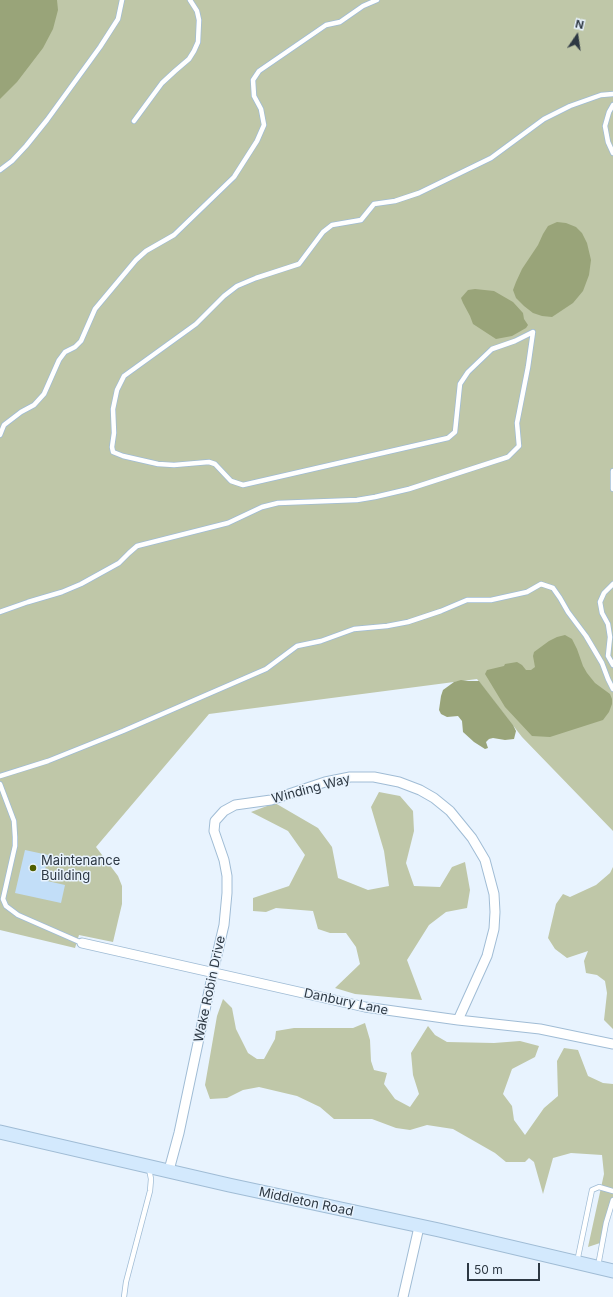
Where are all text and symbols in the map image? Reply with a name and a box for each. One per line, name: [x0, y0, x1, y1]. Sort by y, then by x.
north arrow: [557, 16, 597, 56]
text: N: [574, 17, 585, 32]
street label: Winding Way: [270, 771, 352, 807]
place label: Maintenance Building: [41, 853, 120, 884]
marker: Maintenance Building: [28, 863, 38, 873]
street label: Wake Robin Drive: [191, 934, 229, 1044]
street label: Danbury Lane: [302, 985, 390, 1019]
street label: Middleton Road: [257, 1184, 355, 1220]
scale bar: [469, 1255, 542, 1281]
text: 50 m: [474, 1262, 503, 1277]

